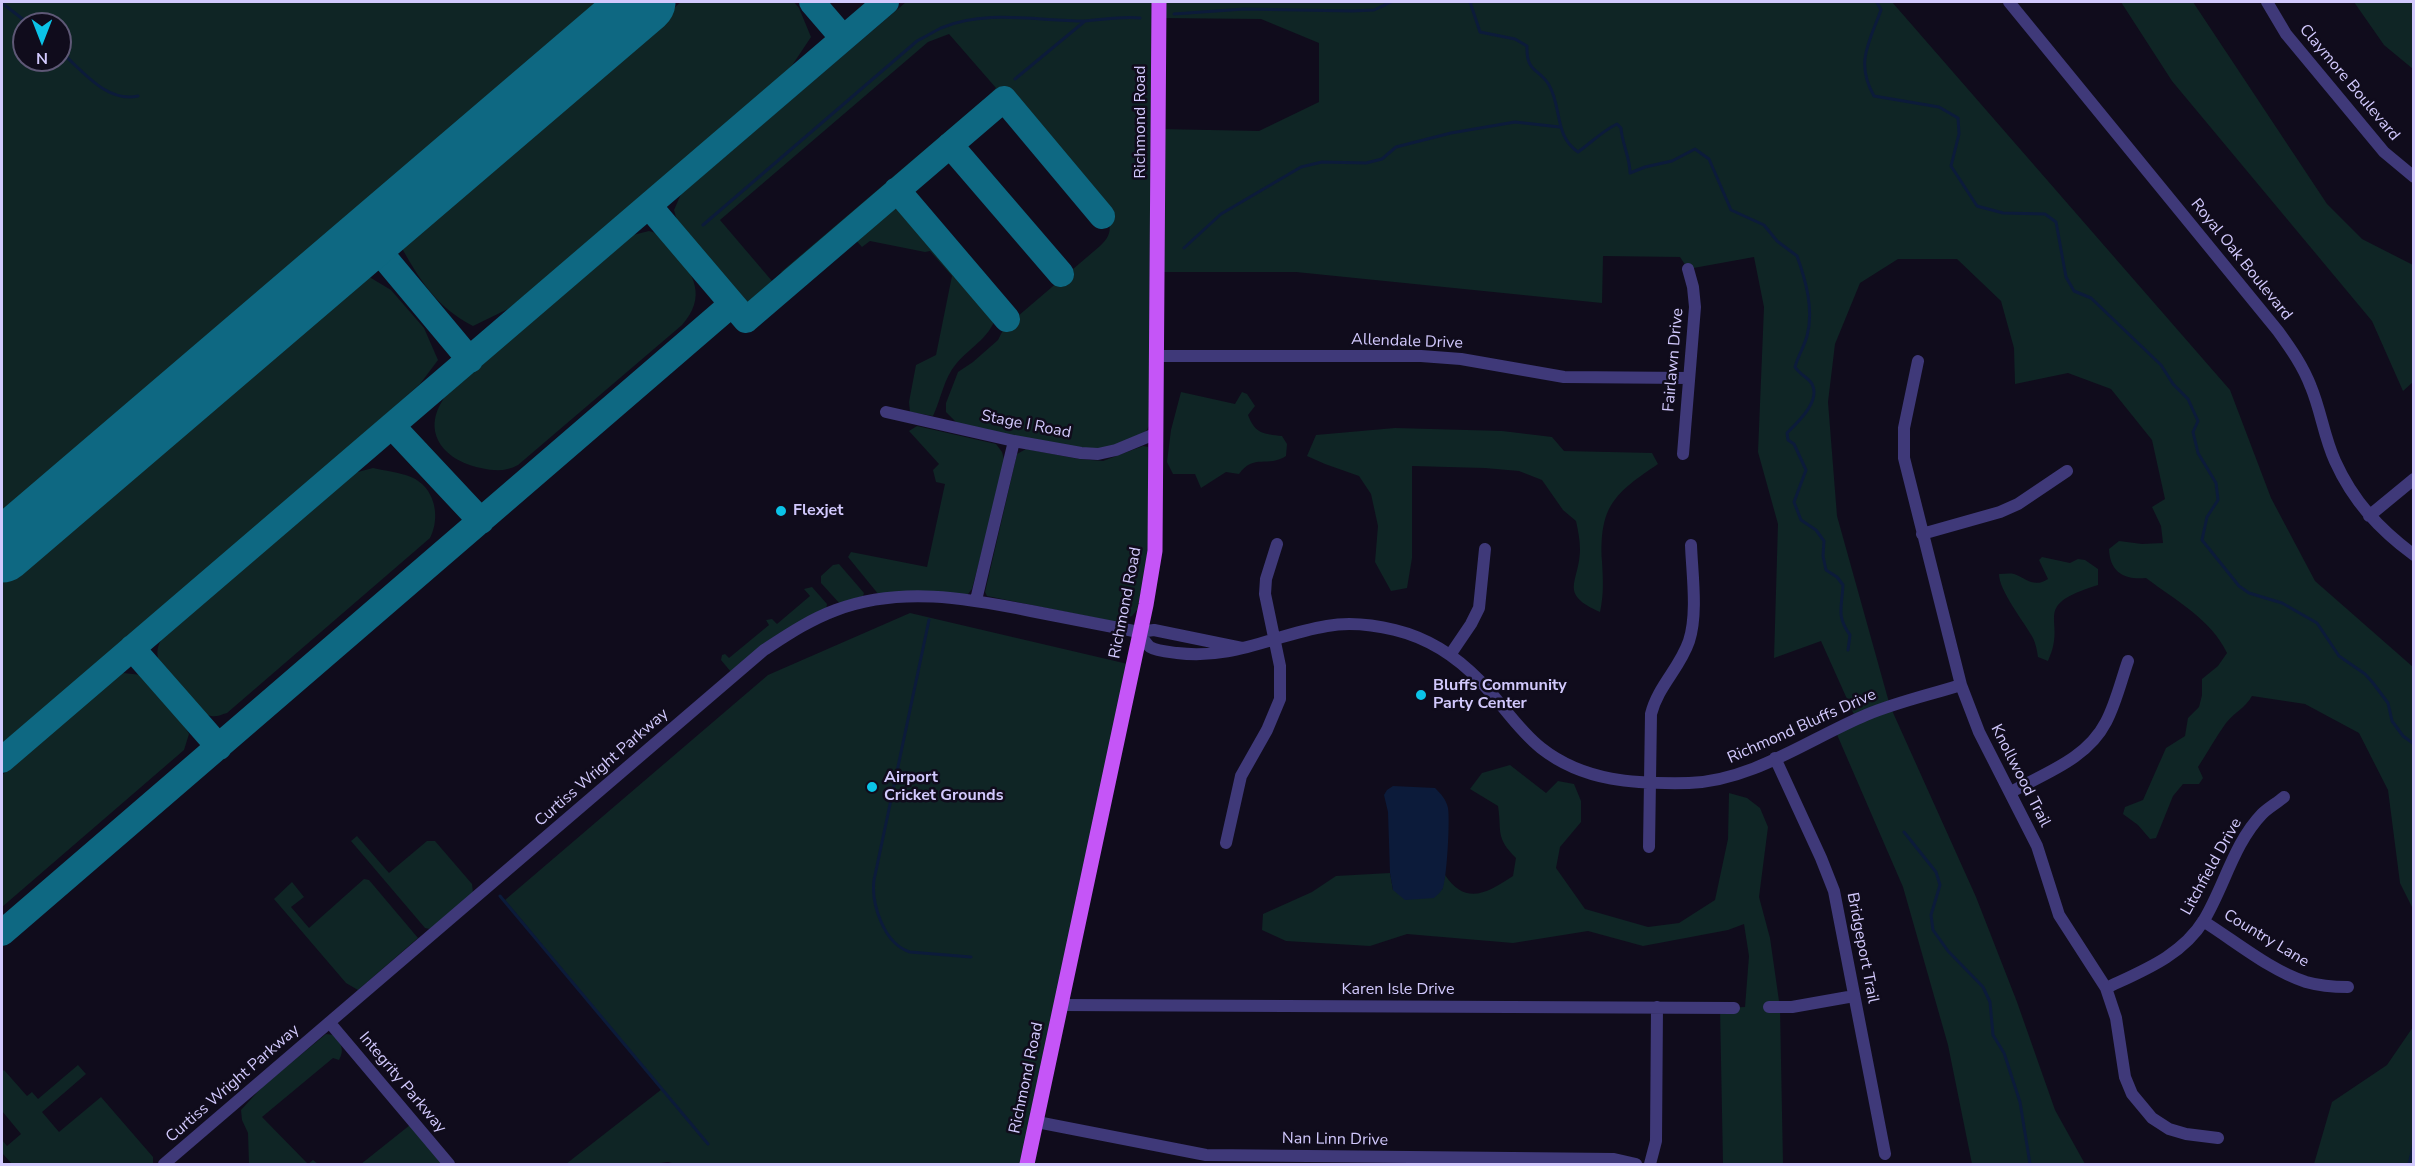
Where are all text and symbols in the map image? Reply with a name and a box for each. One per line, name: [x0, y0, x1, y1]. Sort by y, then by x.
north arrow: [12, 12, 72, 72]
street label: Claymore Boulevard: [2295, 21, 2403, 145]
text: N: [36, 47, 48, 69]
street label: Richmond Road: [1131, 65, 1151, 179]
street label: Royal Oak Boulevard: [2186, 195, 2296, 325]
street label: Fairlawn Drive: [1660, 307, 1688, 413]
street label: Allendale Drive: [1351, 330, 1463, 354]
street label: Stage I Road: [979, 407, 1073, 443]
place label: Flexjet: [793, 501, 843, 521]
marker: Flexjet: [774, 504, 788, 518]
street label: Richmond Road: [1106, 546, 1146, 660]
place label: Bluffs Community Party Center: [1433, 676, 1567, 714]
street label: Richmond Bluffs Drive: [1725, 686, 1879, 768]
marker: Bluffs Community Party Center: [1414, 688, 1428, 702]
street label: Curtiss Wright Parkway: [531, 705, 673, 831]
street label: Knollwood Trail: [1986, 721, 2054, 831]
place label: Airport Cricket Grounds: [884, 768, 1003, 806]
marker: Airport Cricket Grounds: [865, 780, 879, 794]
street label: Litchfield Drive: [2177, 815, 2247, 919]
street label: Bridgeport Trail: [1842, 891, 1882, 1005]
street label: Country Lane: [2220, 906, 2312, 972]
street label: Karen Isle Drive: [1342, 980, 1454, 1000]
street label: Curtiss Wright Parkway: [162, 1021, 304, 1147]
street label: Richmond Road: [1006, 1021, 1048, 1135]
street label: Integrity Parkway: [354, 1029, 450, 1137]
street label: Nan Linn Drive: [1282, 1129, 1388, 1151]

